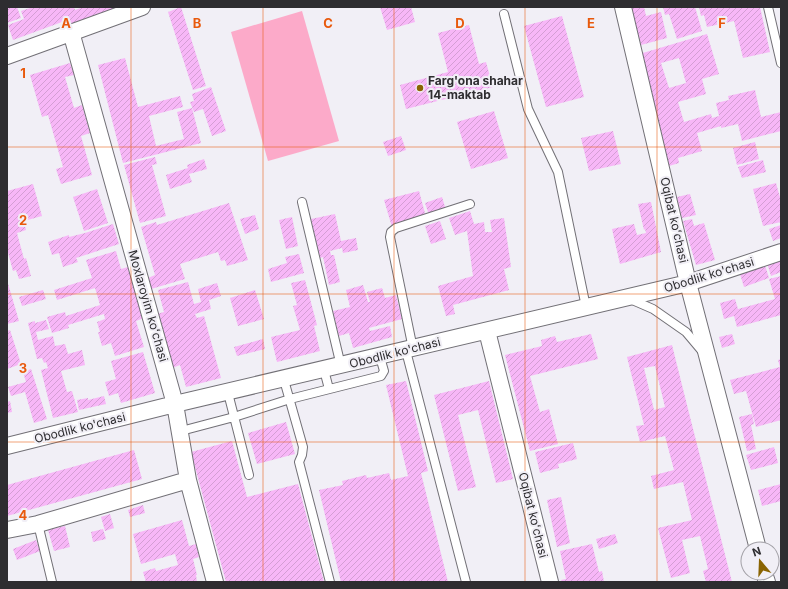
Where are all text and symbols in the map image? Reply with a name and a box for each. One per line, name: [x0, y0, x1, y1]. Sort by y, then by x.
text: A: [61, 15, 71, 31]
text: B: [193, 15, 202, 31]
text: C: [323, 15, 333, 31]
text: D: [455, 15, 465, 31]
text: E: [587, 15, 595, 31]
text: F: [718, 15, 726, 31]
text: 1: [20, 65, 26, 81]
place label: Farg'ona shahar 14-maktab: [428, 73, 523, 102]
marker: Farg'ona shahar 14-maktab: [415, 83, 425, 93]
street label: Oqibat koʻchasi: [657, 176, 692, 264]
text: 2: [19, 212, 27, 228]
street label: Moxlaroyim koʻchasi: [125, 248, 172, 364]
street label: Obodlik ko'chasi: [662, 254, 756, 295]
street label: Obodlik ko'chasi: [348, 334, 442, 371]
text: 3: [19, 360, 27, 376]
street label: Obodlik ko'chasi: [33, 409, 127, 446]
street label: Oqibat koʻchasi: [516, 471, 551, 559]
text: 4: [19, 507, 28, 523]
north arrow: [740, 541, 780, 581]
text: N: [750, 544, 763, 560]

